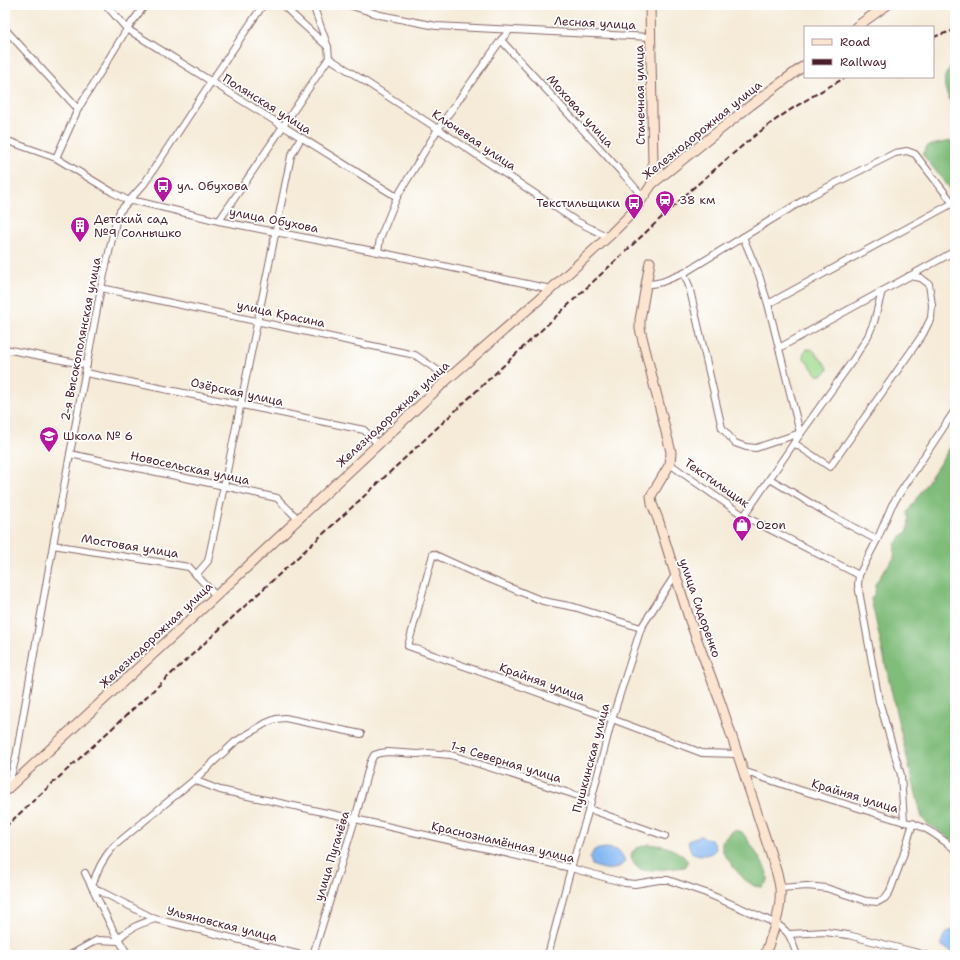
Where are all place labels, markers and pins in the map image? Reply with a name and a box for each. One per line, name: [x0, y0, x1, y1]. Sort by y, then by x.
bus stop icon: ул. Обухова: [152, 175, 174, 203]
place label: ул. Обухова: [177, 178, 249, 194]
station icon: 38 км: [654, 189, 676, 217]
bus stop icon: Текстильщики: [623, 192, 645, 220]
place label: 38 км: [679, 192, 715, 208]
place label: Текстильщики: [536, 195, 620, 211]
place label: Детский сад №9 Солнышко: [94, 211, 182, 241]
building icon: Детский сад №9 Солнышко: [69, 215, 91, 243]
school or university icon: Школа № 6: [38, 425, 60, 453]
place label: Школа № 6: [63, 428, 133, 444]
shop icon: Ozon: [731, 514, 753, 542]
place label: Ozon: [756, 517, 786, 533]

